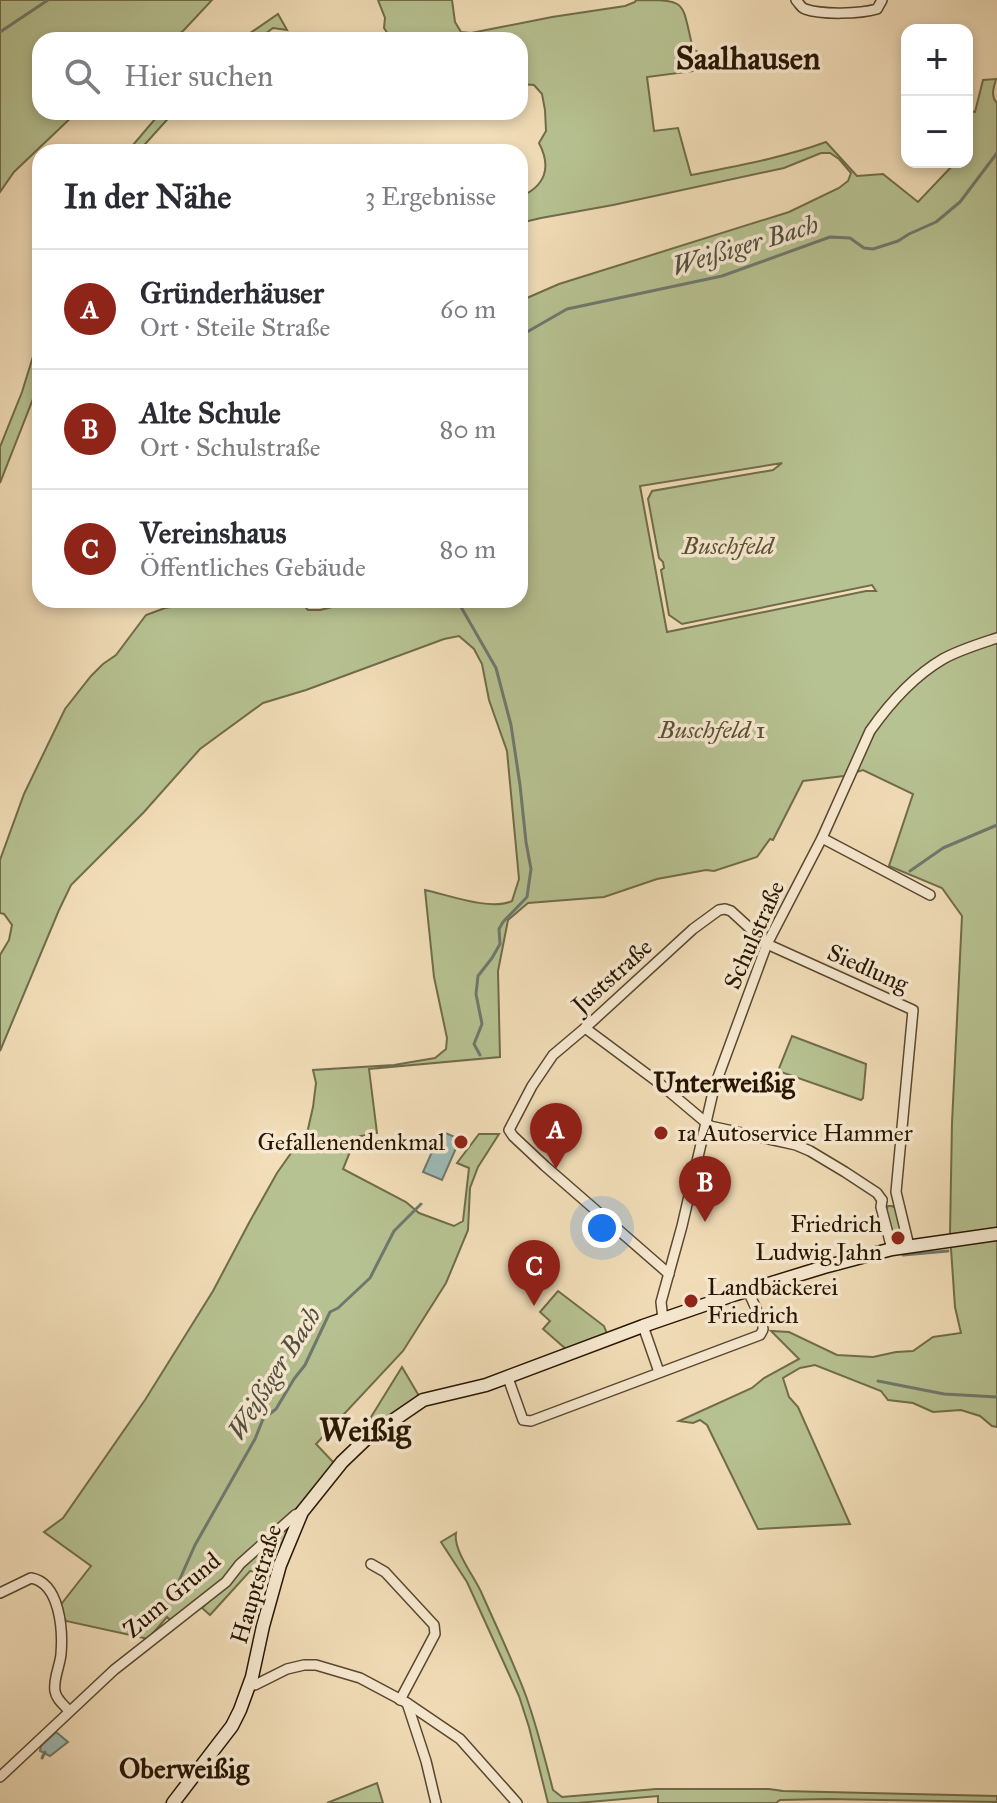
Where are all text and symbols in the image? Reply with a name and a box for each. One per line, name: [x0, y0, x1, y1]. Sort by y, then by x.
map controls: [901, 24, 973, 168]
button: +: [901, 24, 973, 96]
search box: [32, 32, 528, 120]
district label: Saalhausen: [676, 39, 821, 78]
icon: search: [60, 54, 104, 98]
text: Hier suchen: [124, 58, 273, 94]
button: −: [901, 96, 973, 168]
text: In der Nähe: [64, 176, 231, 217]
text: 3 Ergebnisse: [365, 180, 496, 212]
water label: Weißiger Bach: [668, 208, 822, 282]
text: Gründerhäuser: [140, 275, 324, 311]
text: A: [81, 293, 99, 325]
text: 60 m: [440, 293, 496, 325]
text: Ort · Steile Straße: [140, 311, 330, 343]
text: Alte Schule: [140, 395, 281, 431]
text: B: [81, 413, 99, 445]
text: 80 m: [440, 413, 496, 445]
text: Ort · Schulstraße: [140, 431, 320, 463]
text: Vereinshaus: [140, 515, 286, 551]
park label: Buschfeld: [681, 531, 775, 561]
text: C: [81, 533, 99, 565]
text: 80 m: [440, 533, 496, 565]
text: Öffentliches Gebäude: [140, 551, 366, 583]
park label: Buschfeld 1: [658, 715, 765, 745]
street label: Schulstraße: [717, 876, 791, 994]
street label: Juststraße: [563, 932, 658, 1022]
street label: Siedlung: [823, 937, 914, 999]
district label: Unterweißig: [653, 1065, 796, 1100]
pin: A: [530, 1103, 582, 1169]
place label: 1a Autoservice Hammer: [677, 1118, 913, 1148]
marker: 1a Autoservice Hammer: [652, 1124, 670, 1142]
place label: Gefallenendenkmal: [257, 1127, 446, 1157]
marker: Gefallenendenkmal: [452, 1133, 470, 1151]
pin: B: [679, 1156, 731, 1222]
your location: [582, 1208, 622, 1248]
place label: Friedrich Ludwig Jahn: [755, 1209, 882, 1267]
marker: Friedrich Ludwig Jahn: [889, 1229, 907, 1247]
pin: C: [508, 1240, 560, 1306]
place label: Landbäckerei Friedrich: [707, 1272, 839, 1330]
marker: Landbäckerei Friedrich: [682, 1292, 700, 1310]
water label: Weißiger Bach: [220, 1300, 328, 1446]
district label: Weißig: [319, 1411, 412, 1450]
street label: Hauptstraße: [224, 1521, 288, 1647]
street label: Zum Grund: [117, 1546, 227, 1644]
district label: Oberweißig: [119, 1751, 250, 1786]

